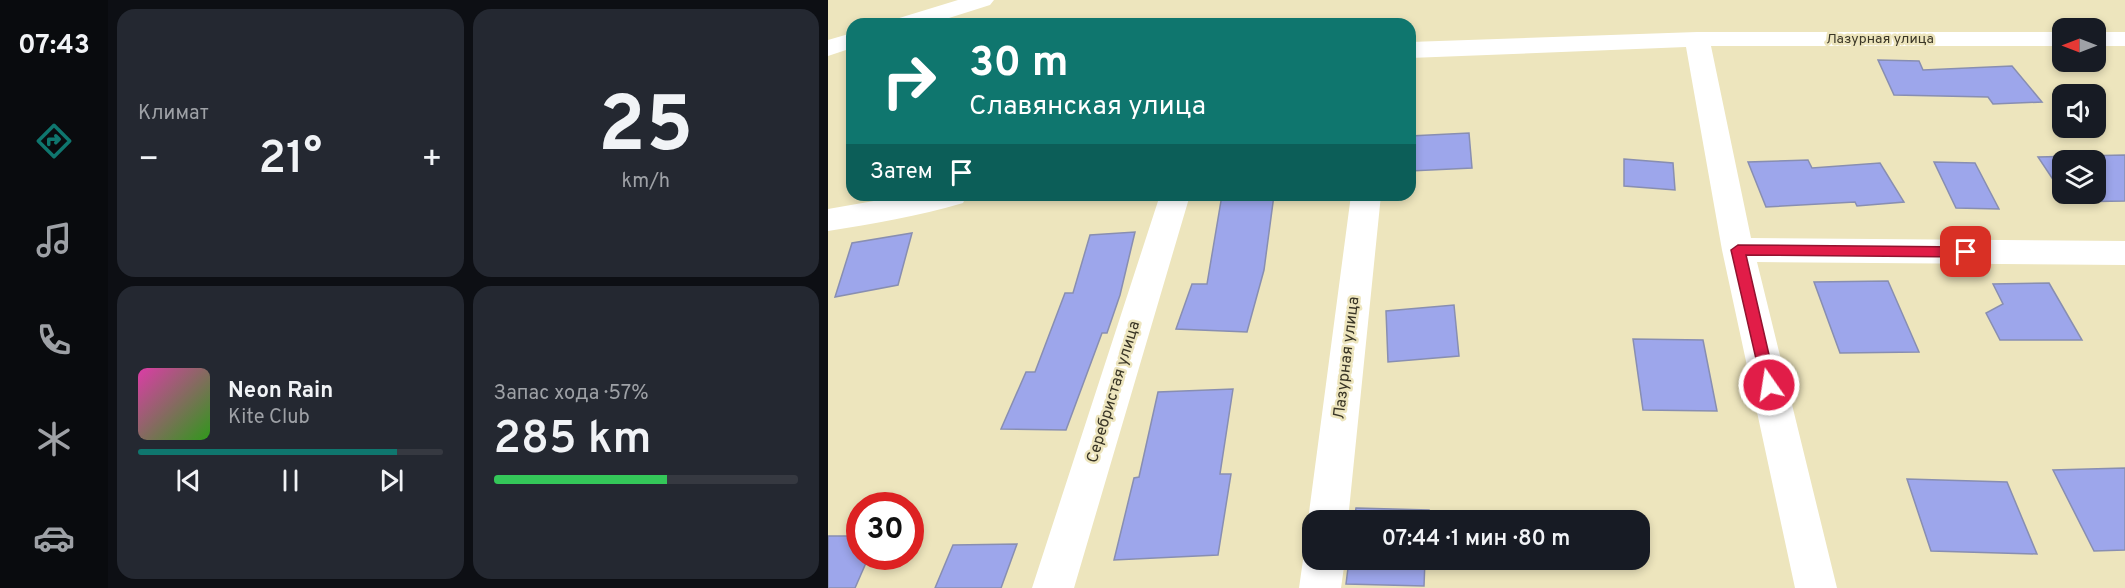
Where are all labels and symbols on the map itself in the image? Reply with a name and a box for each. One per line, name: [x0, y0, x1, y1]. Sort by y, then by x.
north arrow: [2052, 18, 2106, 72]
street label: Лазурная улица: [1826, 31, 1934, 48]
pin: [1940, 226, 1991, 277]
street label: Лазурная улица: [1330, 296, 1364, 420]
street label: Серебристая улица: [1083, 319, 1145, 465]
position arrow: [1737, 353, 1801, 417]
speed limit sign: 30: [846, 492, 924, 570]

